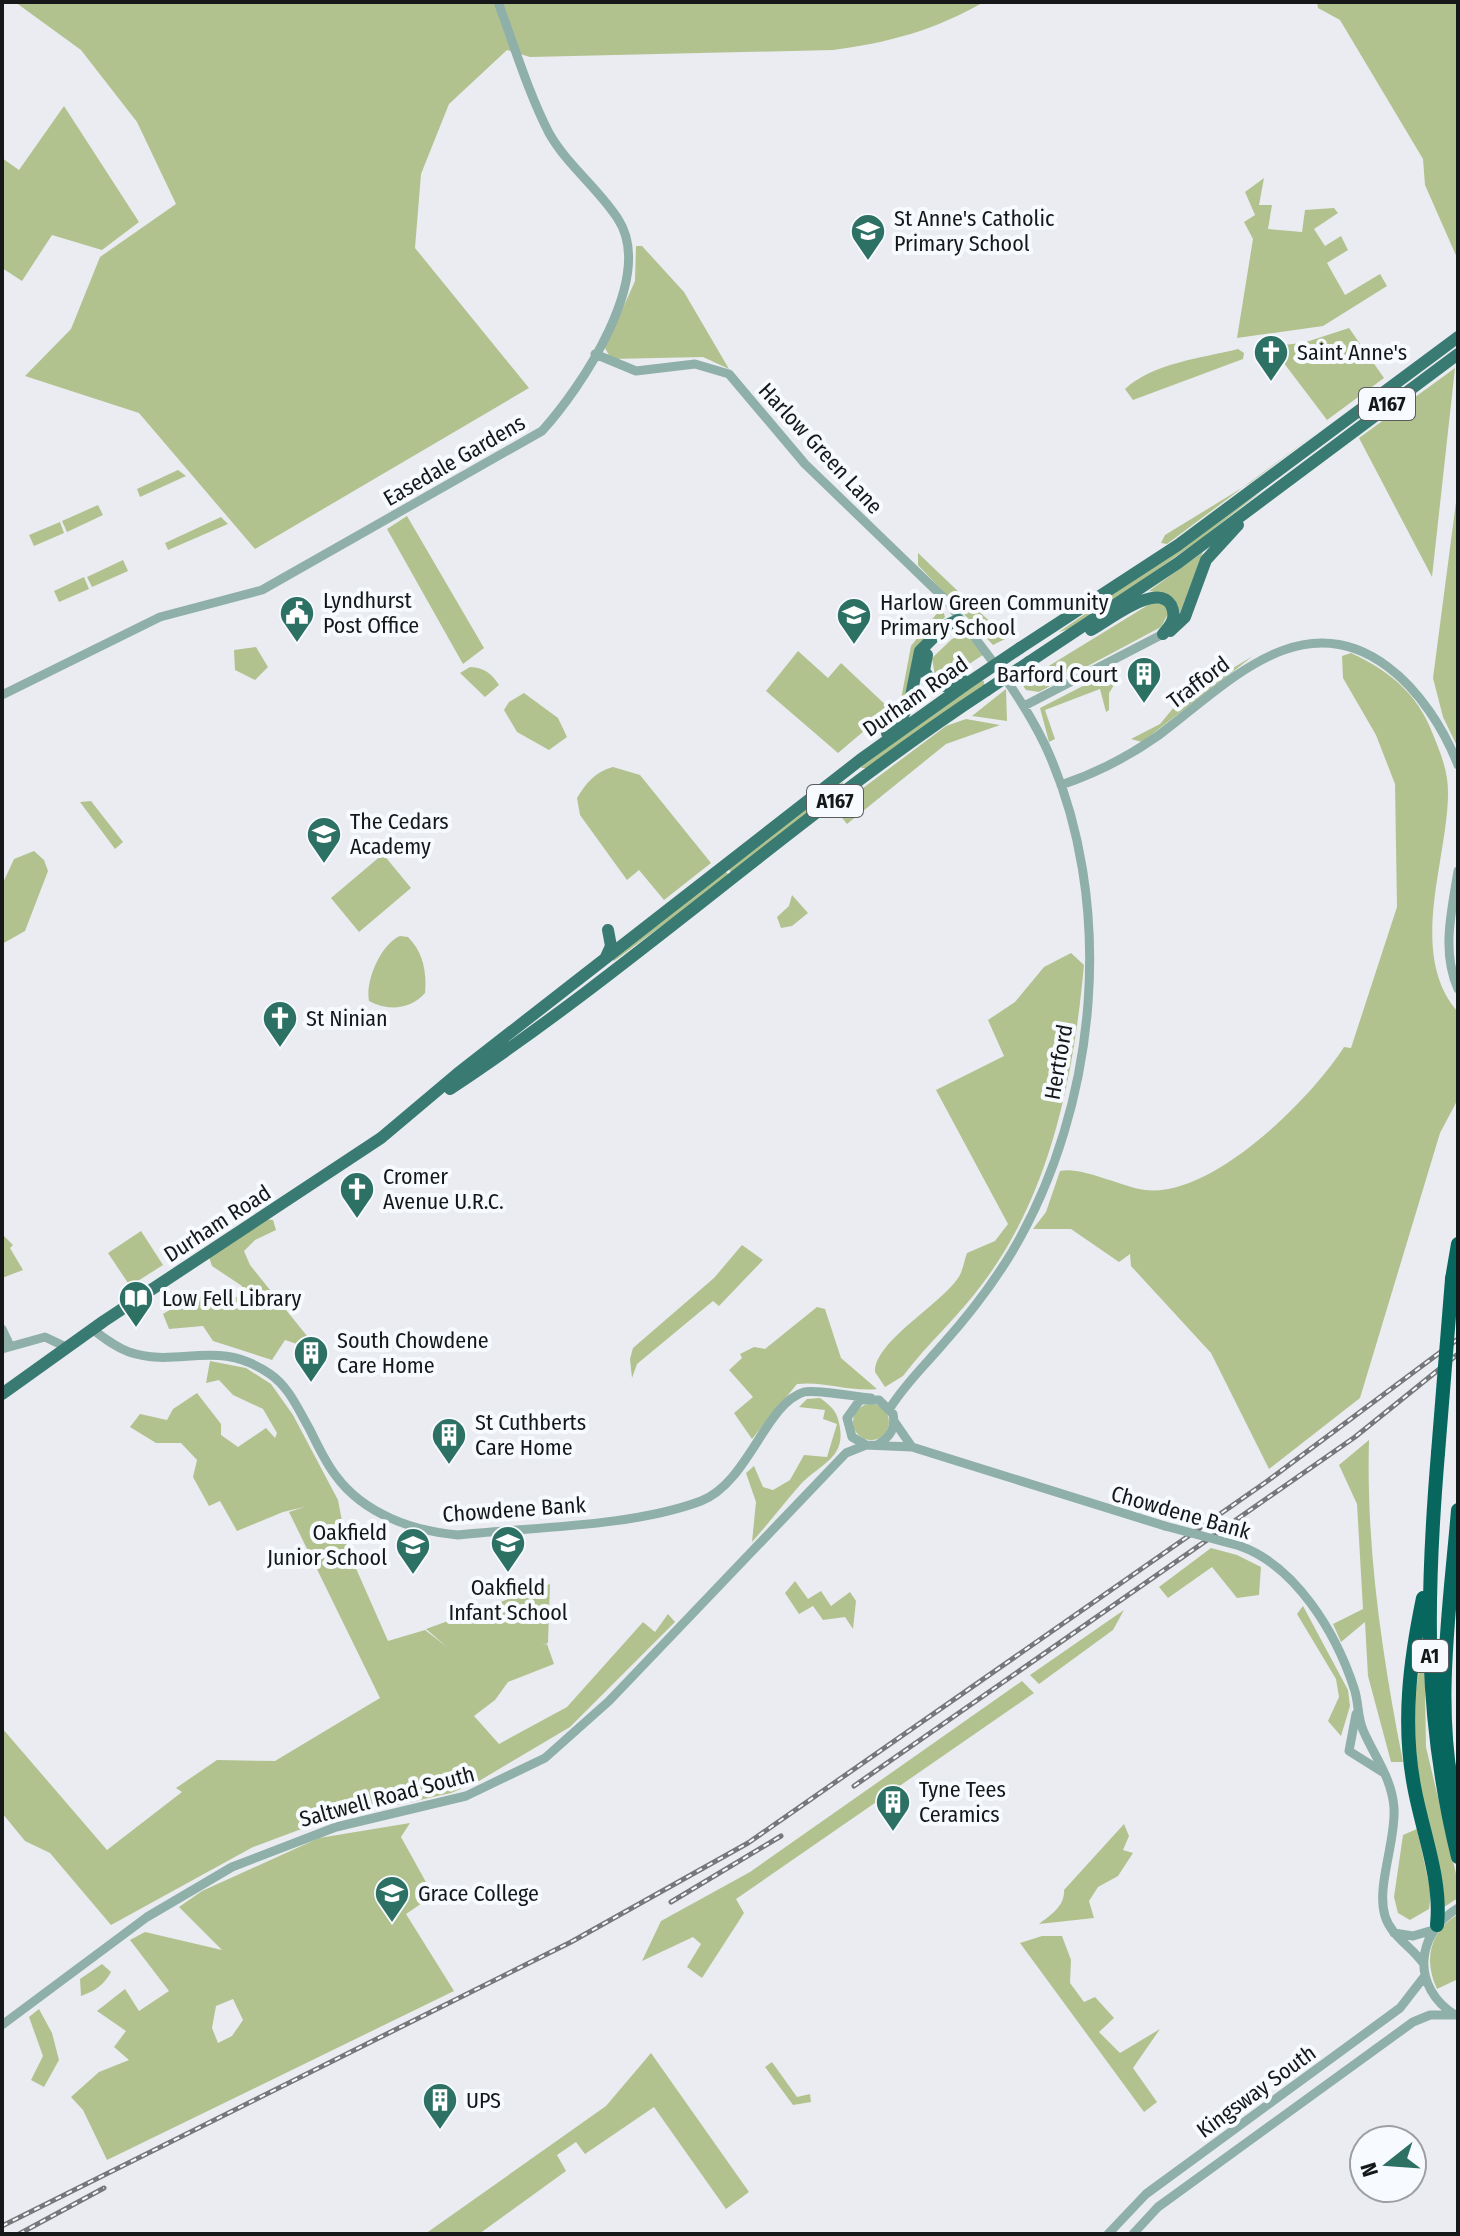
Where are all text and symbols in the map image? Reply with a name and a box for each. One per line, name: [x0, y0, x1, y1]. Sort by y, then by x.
place label: St Anne's Catholic Primary School: [894, 205, 1055, 257]
school or university icon: St Anne's Catholic Primary School: [849, 212, 887, 262]
church icon: Saint Anne's: [1252, 333, 1290, 383]
place label: Saint Anne's: [1297, 339, 1407, 366]
street label: Harlow Green Lane: [753, 377, 888, 520]
road number: A167: [1359, 388, 1415, 420]
street label: Easedale Gardens: [379, 409, 530, 512]
place label: Lyndhurst Post Office: [323, 587, 419, 639]
place label: Harlow Green Community Primary School: [880, 589, 1109, 641]
public building icon: Lyndhurst Post Office: [278, 594, 316, 644]
school or university icon: Harlow Green Community Primary School: [835, 596, 873, 646]
street label: Durham Road: [858, 650, 973, 742]
street label: Trafford: [1162, 650, 1235, 715]
building icon: Barford Court: [1125, 655, 1163, 705]
place label: Barford Court: [997, 661, 1119, 688]
road number: A167: [807, 785, 863, 817]
place label: The Cedars Academy: [350, 808, 449, 860]
school or university icon: The Cedars Academy: [305, 815, 343, 865]
church icon: St Ninian: [261, 999, 299, 1049]
place label: St Ninian: [306, 1005, 388, 1032]
street label: Hertford: [1039, 1022, 1078, 1102]
place label: Cromer Avenue U.R.C.: [383, 1163, 504, 1215]
church icon: Cromer Avenue U.R.C.: [338, 1170, 376, 1220]
street label: Durham Road: [159, 1179, 276, 1268]
library icon: Low Fell Library: [117, 1279, 155, 1329]
place label: Low Fell Library: [162, 1285, 301, 1312]
place label: South Chowdene Care Home: [337, 1327, 489, 1379]
building icon: South Chowdene Care Home: [292, 1334, 330, 1384]
place label: St Cuthberts Care Home: [475, 1409, 586, 1461]
building icon: St Cuthberts Care Home: [430, 1416, 468, 1466]
street label: Chowdene Bank: [1108, 1480, 1254, 1545]
street label: Chowdene Bank: [442, 1491, 587, 1528]
place label: Oakfield Junior School: [267, 1519, 387, 1571]
school or university icon: Oakfield Infant School: [489, 1524, 527, 1574]
school or university icon: Oakfield Junior School: [394, 1526, 432, 1576]
place label: Oakfield Infant School: [448, 1574, 568, 1626]
road number: A1: [1412, 1640, 1448, 1672]
street label: Saltwell Road South: [297, 1760, 478, 1833]
place label: Tyne Tees Ceramics: [919, 1776, 1006, 1828]
building icon: Tyne Tees Ceramics: [874, 1783, 912, 1833]
school or university icon: Grace College: [373, 1874, 411, 1924]
place label: Grace College: [418, 1880, 539, 1907]
street label: Kingsway South: [1192, 2039, 1321, 2144]
building icon: UPS: [421, 2081, 459, 2131]
place label: UPS: [466, 2087, 501, 2114]
north arrow: [1348, 2124, 1428, 2204]
text: N: [1355, 2159, 1384, 2180]

